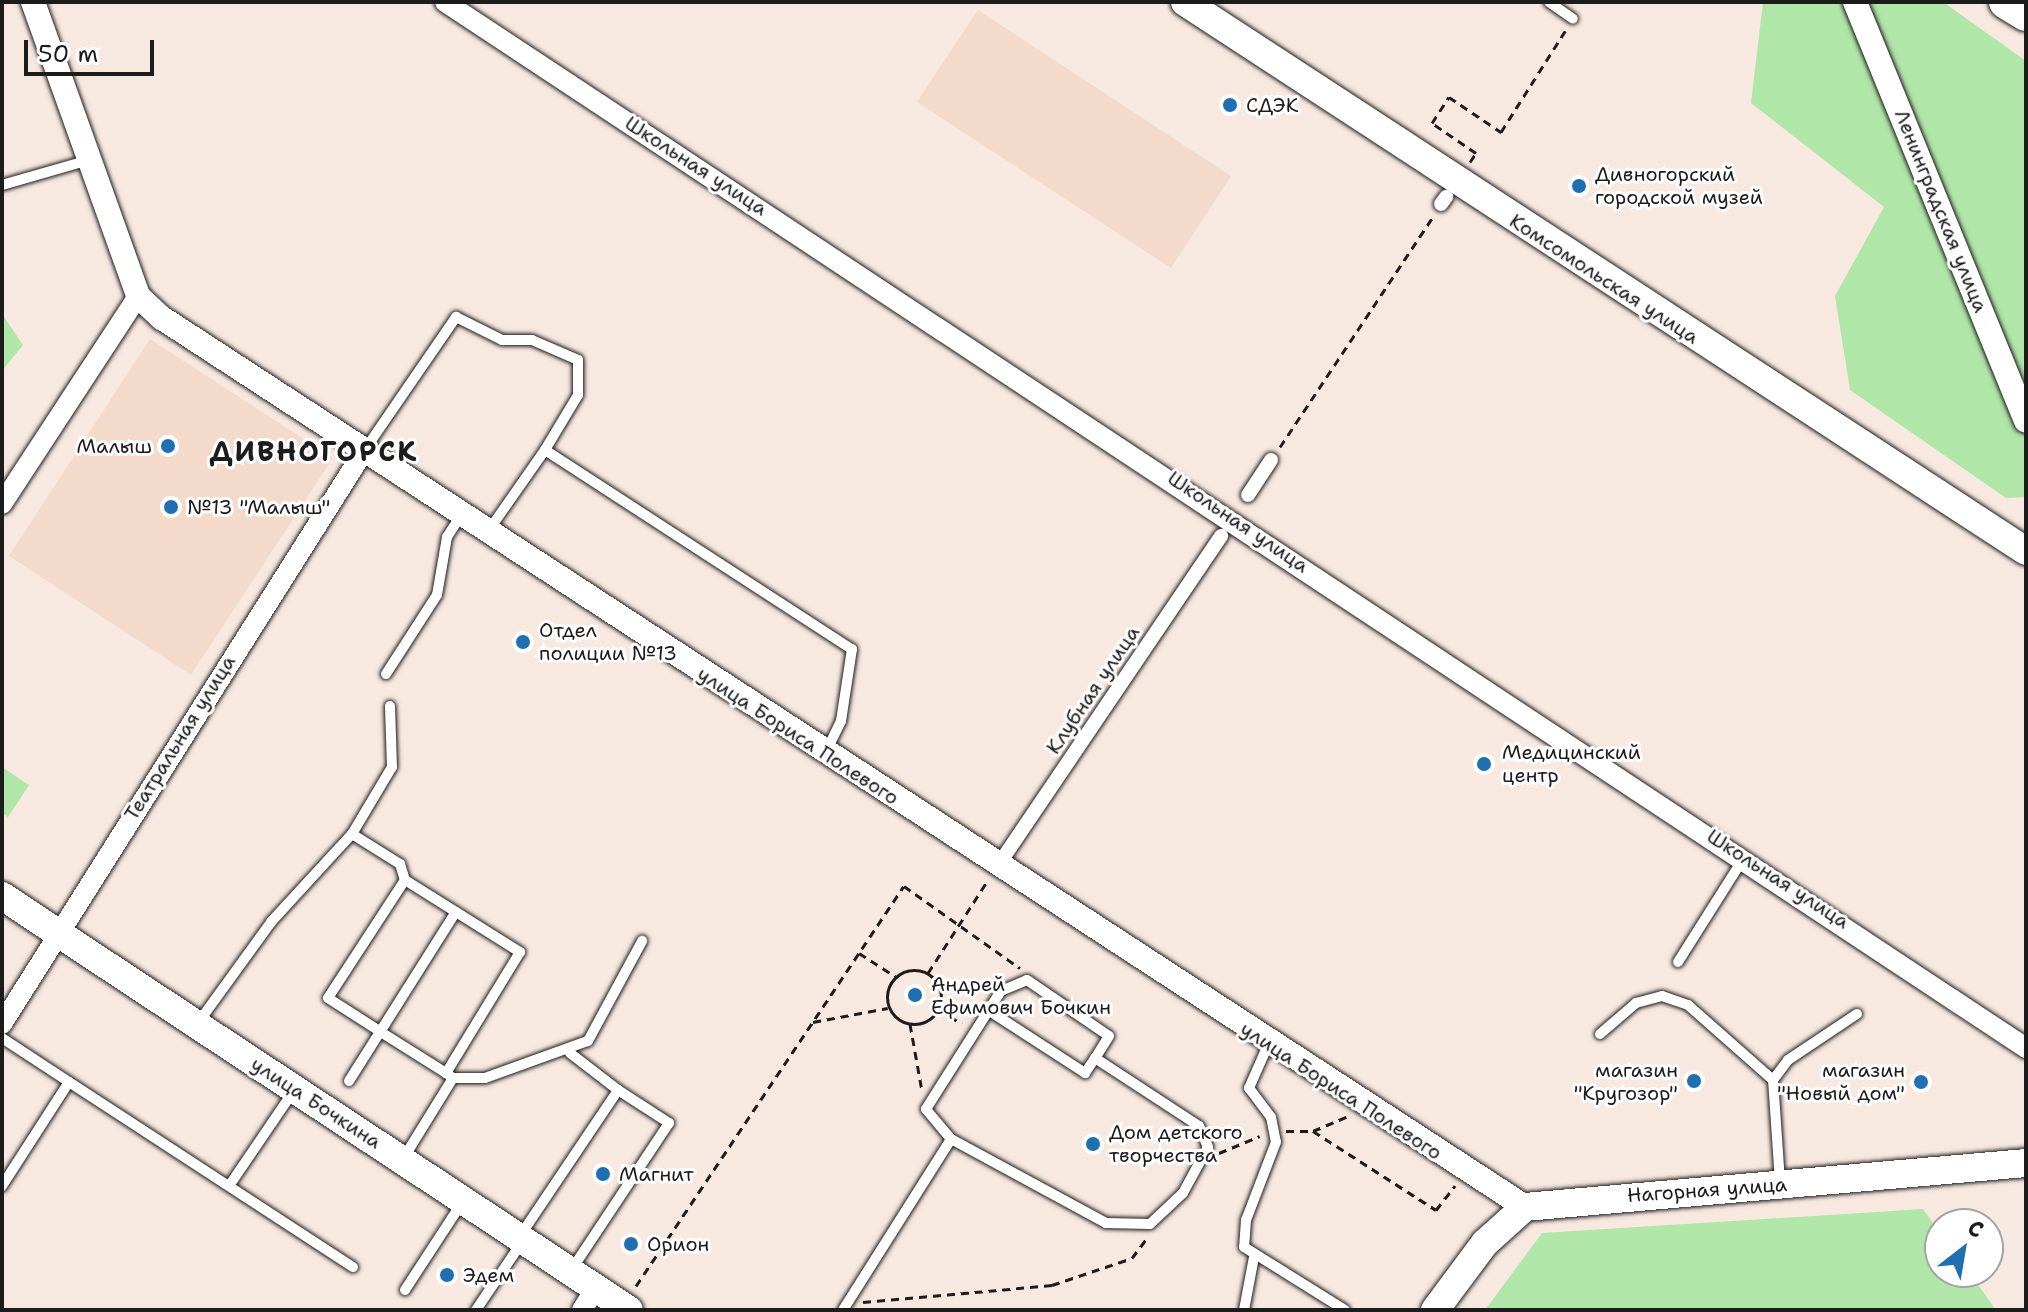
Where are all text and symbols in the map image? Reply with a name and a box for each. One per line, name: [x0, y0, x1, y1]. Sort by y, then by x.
scale bar: [28, 24, 158, 74]
text: 50 m: [38, 38, 98, 70]
place label: СДЭК: [1246, 93, 1299, 117]
marker: СДЭК: [1221, 96, 1239, 114]
street label: Ленинградская улица: [1889, 106, 1993, 316]
street label: Школьная улица: [620, 111, 772, 221]
place label: Дивногорский городской музей: [1595, 162, 1763, 209]
marker: Дивногорский городской музей: [1570, 177, 1588, 195]
street label: Комсомольская улица: [1505, 209, 1703, 349]
place label: Малыш: [77, 434, 152, 458]
district label: ДИВНОГОРСК: [210, 434, 418, 468]
marker: Малыш: [159, 437, 177, 455]
street label: Школьная улица: [1163, 466, 1313, 578]
place label: №13 "Малыш": [187, 495, 330, 519]
marker: №13 "Малыш": [162, 498, 180, 516]
place label: Отдел полиции №13: [539, 618, 677, 665]
street label: Клубная улица: [1041, 621, 1145, 759]
marker: Отдел полиции №13: [514, 633, 532, 651]
street label: Театральная улица: [119, 651, 241, 825]
street label: улица Бориса Полевого: [693, 662, 903, 810]
place label: Медицинский центр: [1502, 740, 1641, 787]
marker: Медицинский центр: [1473, 753, 1495, 775]
street label: Школьная улица: [1702, 824, 1854, 934]
place label: Андрей Ефимович Бочкин: [931, 972, 1111, 1019]
marker: Андрей Ефимович Бочкин: [906, 986, 924, 1004]
street label: улица Бориса Полевого: [1236, 1017, 1446, 1165]
street label: улица Бочкина: [246, 1052, 386, 1154]
place label: магазин "Кругозор": [1574, 1058, 1678, 1105]
place label: магазин "Новый дом": [1777, 1058, 1905, 1105]
marker: магазин "Кругозор": [1685, 1072, 1703, 1090]
marker: магазин "Новый дом": [1912, 1073, 1930, 1091]
place label: Дом детского творчества: [1109, 1120, 1243, 1167]
marker: Дом детского творчества: [1084, 1135, 1102, 1153]
place label: Магнит: [619, 1162, 694, 1186]
marker: Магнит: [594, 1165, 612, 1183]
street label: Нагорная улица: [1626, 1172, 1788, 1208]
north arrow: [1924, 1208, 2004, 1288]
text: С: [1962, 1213, 1989, 1245]
place label: Орион: [647, 1232, 709, 1256]
marker: Орион: [622, 1235, 640, 1253]
place label: Эдем: [463, 1263, 514, 1287]
marker: Эдем: [438, 1266, 456, 1284]

